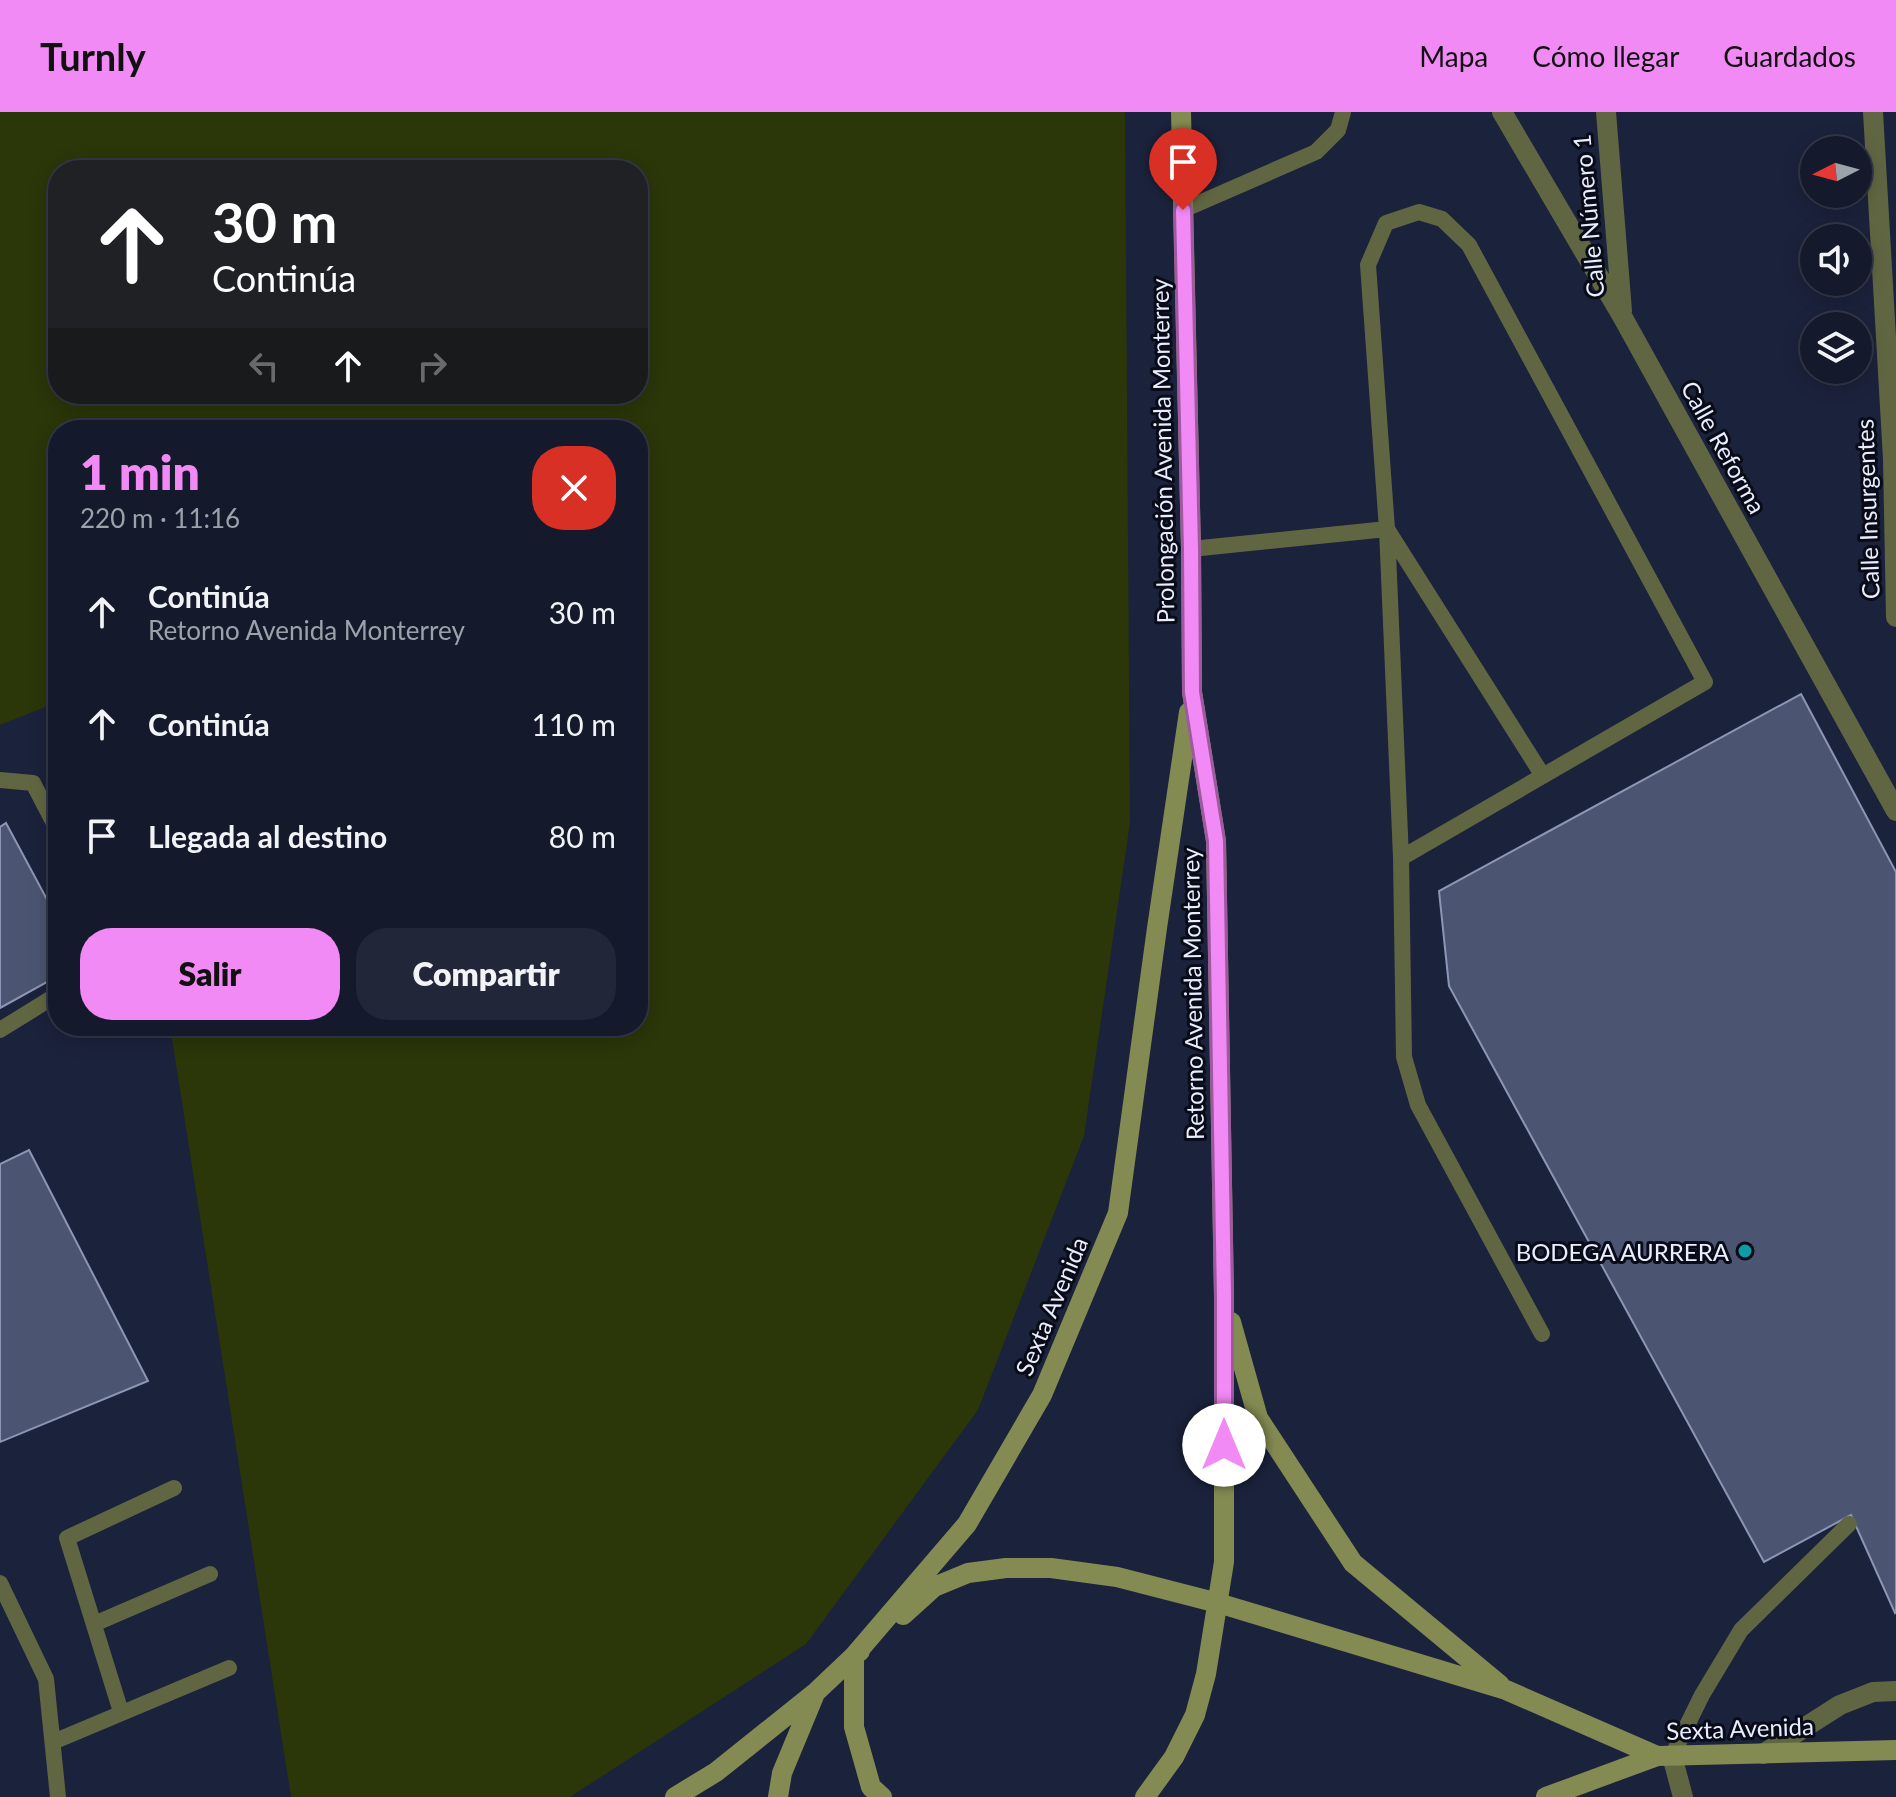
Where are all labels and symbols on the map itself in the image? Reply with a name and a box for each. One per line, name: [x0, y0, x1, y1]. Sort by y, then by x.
pin: [1149, 128, 1217, 210]
street label: Calle Número 1: [1566, 133, 1610, 299]
north arrow: [1800, 136, 1872, 208]
street label: Prolongación Avenida Monterrey: [1144, 278, 1180, 624]
street label: Calle Reforma: [1676, 376, 1772, 518]
street label: Calle Insurgentes: [1849, 419, 1885, 599]
street label: Retorno Avenida Monterrey: [1175, 847, 1209, 1140]
street label: Sexta Avenida: [1009, 1232, 1093, 1380]
place label: BODEGA AURRERA: [1516, 1237, 1730, 1266]
marker: BODEGA AURRERA: [1736, 1242, 1754, 1260]
position arrow: [1182, 1403, 1266, 1487]
street label: Sexta Avenida: [1666, 1711, 1814, 1745]

